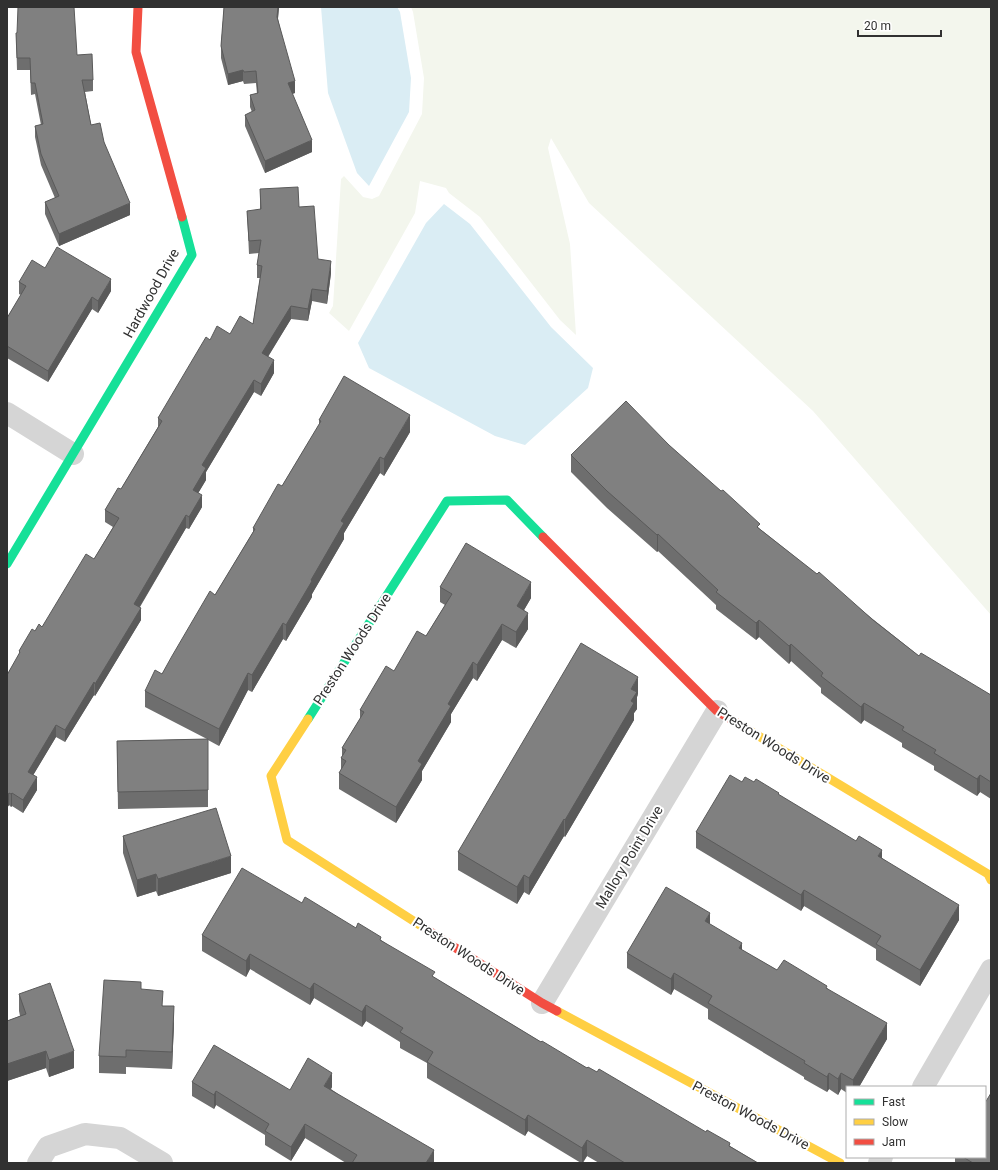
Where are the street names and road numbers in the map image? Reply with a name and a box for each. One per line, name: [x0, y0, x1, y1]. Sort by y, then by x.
street label: Hardwood Drive: [120, 246, 182, 340]
street label: Preston Woods Drive: [310, 590, 394, 708]
street label: Preston Woods Drive: [715, 704, 833, 786]
street label: Mallory Point Drive: [592, 803, 666, 911]
street label: Preston Woods Drive: [410, 914, 528, 998]
street label: Preston Woods Drive: [690, 1077, 812, 1153]

